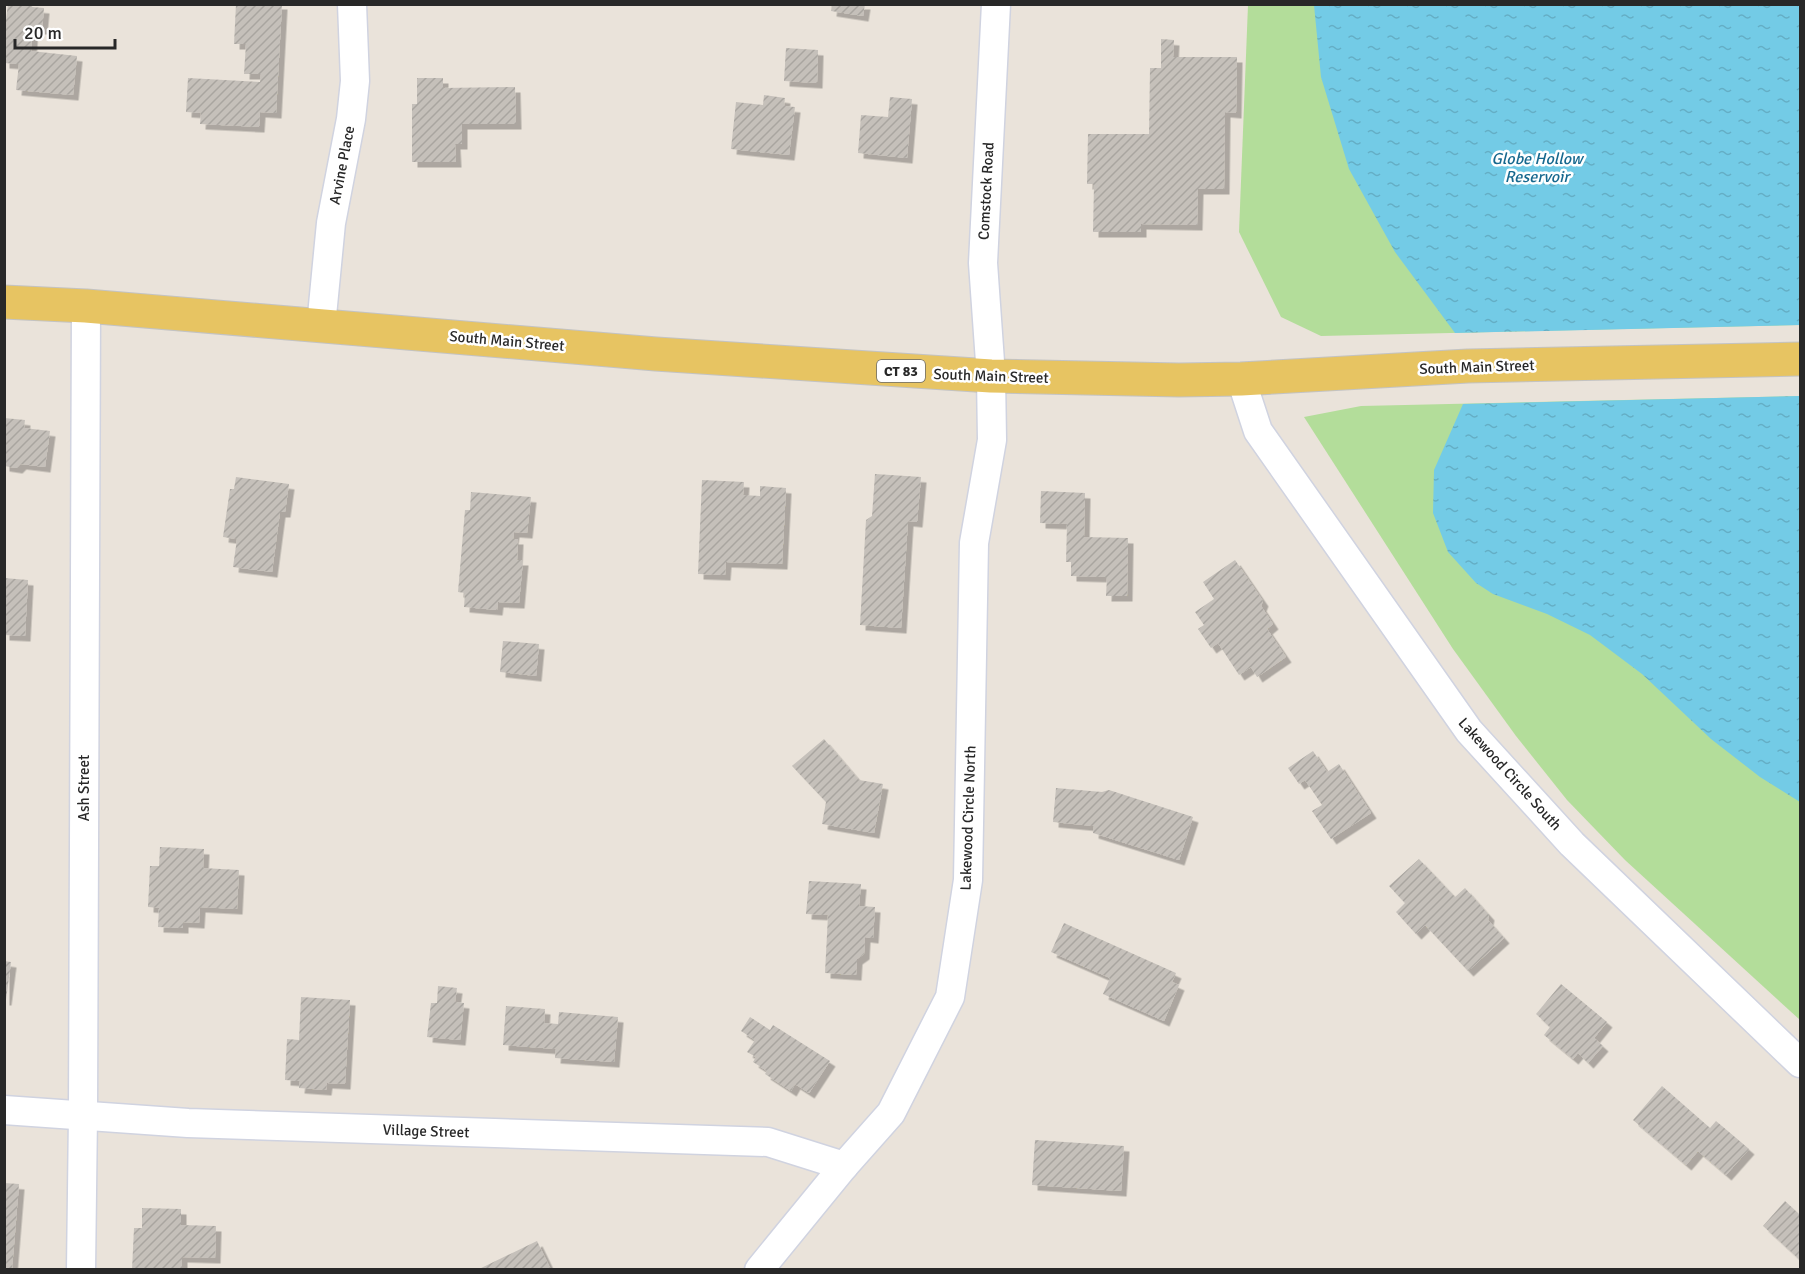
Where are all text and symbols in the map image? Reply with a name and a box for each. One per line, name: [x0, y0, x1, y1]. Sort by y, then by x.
scale bar: [15, 12, 116, 50]
text: 20 m: [24, 22, 62, 44]
street label: Arvine Place: [326, 124, 358, 206]
street label: Comstock Road: [974, 141, 998, 240]
water label: Globe Hollow Reservoir: [1491, 149, 1585, 187]
street label: South Main Street: [449, 327, 565, 355]
street label: South Main Street: [1419, 356, 1535, 378]
road number: CT 83: [877, 360, 925, 382]
street label: South Main Street: [933, 365, 1049, 387]
street label: Lakewood Circle South: [1455, 714, 1565, 834]
street label: Lakewood Circle North: [956, 745, 980, 891]
street label: Ash Street: [75, 755, 93, 821]
street label: Village Street: [382, 1120, 470, 1142]

